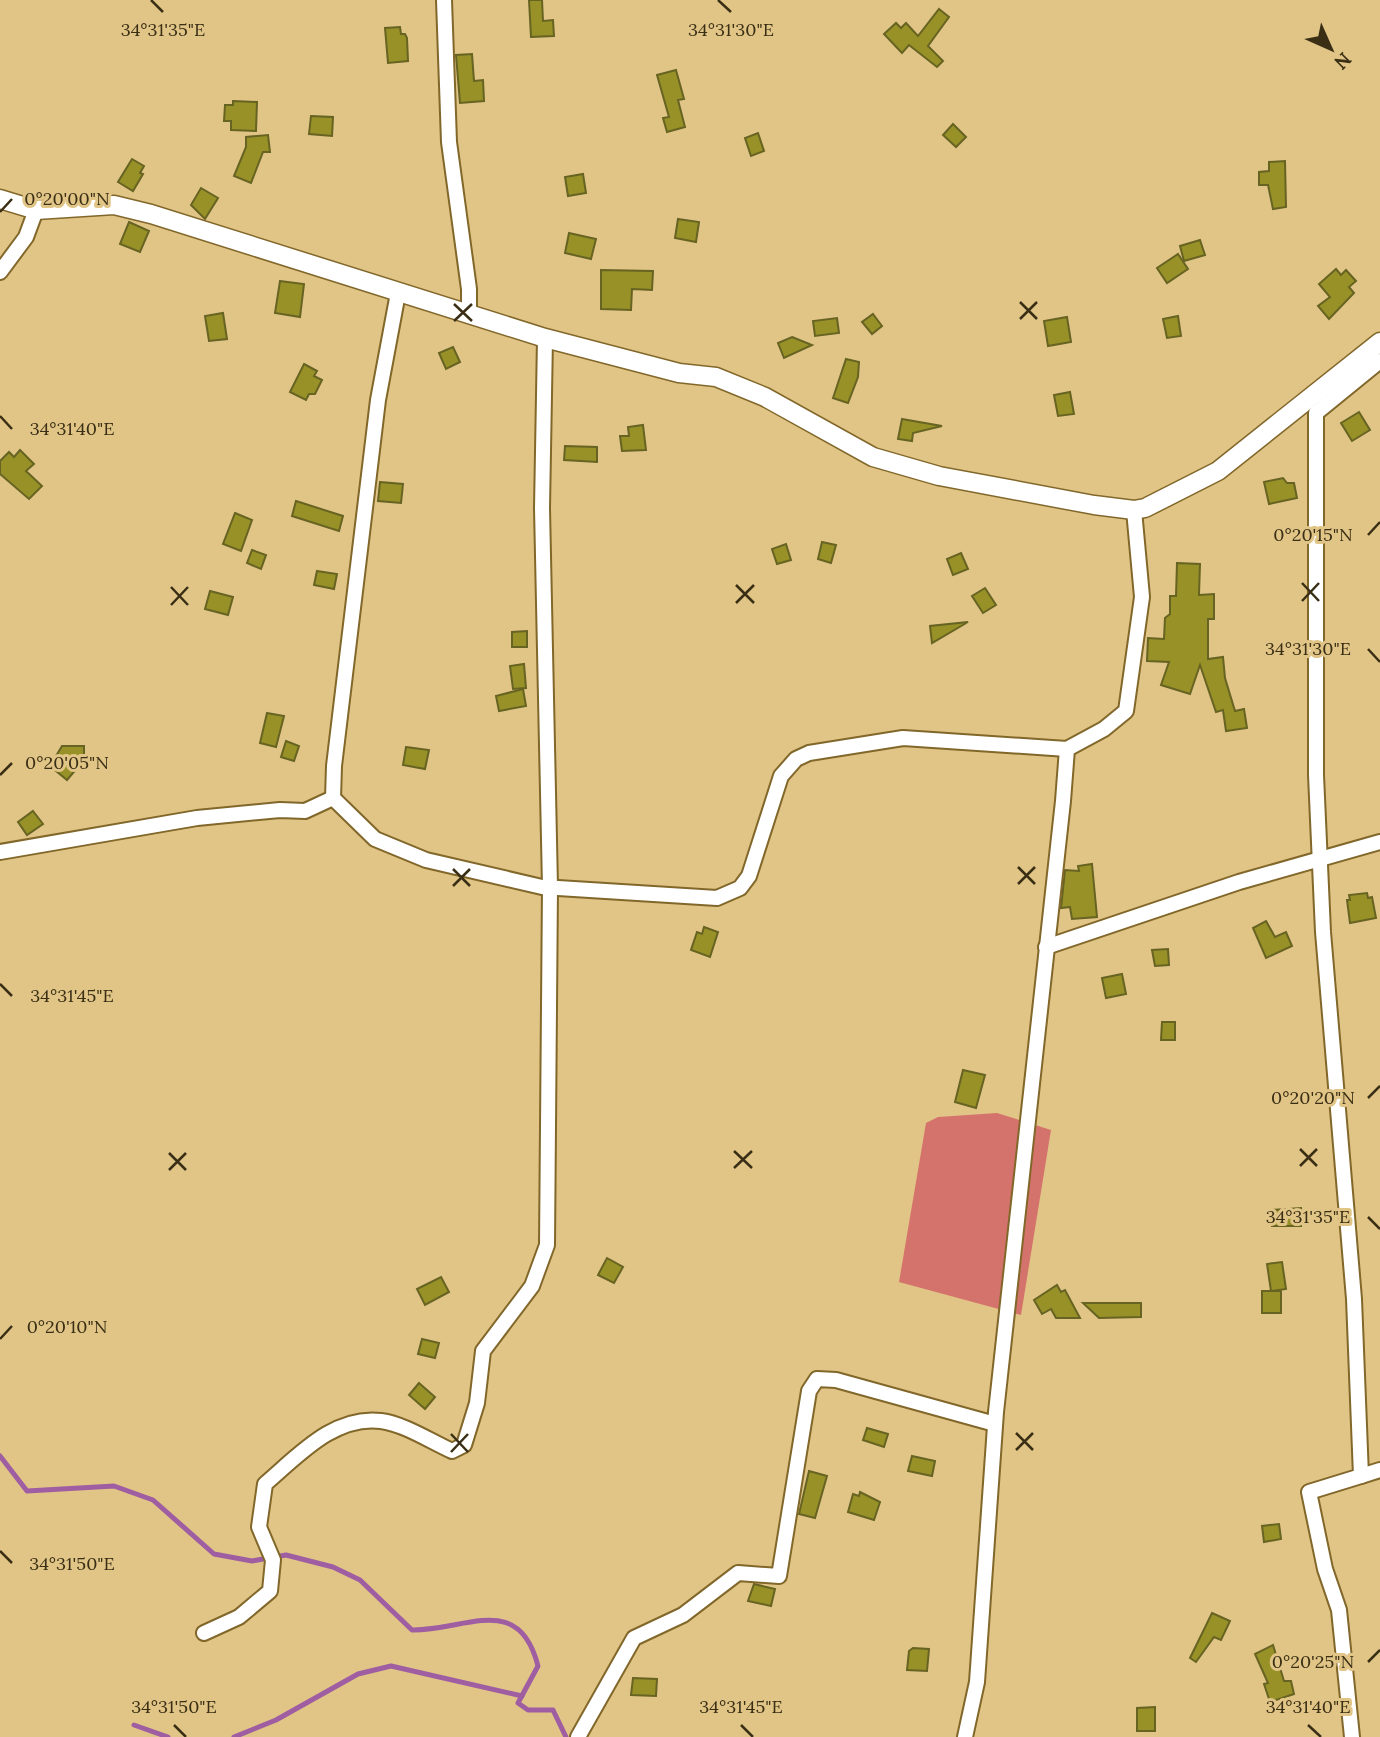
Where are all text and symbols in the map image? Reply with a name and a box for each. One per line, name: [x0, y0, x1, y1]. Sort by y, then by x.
north arrow: [1296, 14, 1366, 84]
text: 34°31'35"E: [121, 18, 205, 41]
text: 34°31'30"E: [688, 18, 774, 41]
text: N: [1329, 47, 1357, 75]
text: 0°20'00"N: [24, 187, 110, 210]
text: 34°31'40"E: [30, 417, 114, 440]
text: 0°20'15"N: [1273, 523, 1353, 546]
text: 34°31'30"E: [1265, 637, 1351, 660]
text: 0°20'05"N: [25, 751, 109, 774]
text: 34°31'45"E: [30, 984, 114, 1007]
text: 0°20'20"N: [1271, 1086, 1355, 1109]
text: 34°31'35"E: [1266, 1205, 1350, 1228]
text: 0°20'10"N: [27, 1315, 107, 1338]
text: 34°31'50"E: [29, 1552, 115, 1575]
text: 0°20'25"N: [1272, 1650, 1354, 1673]
text: 34°31'50"E: [131, 1695, 217, 1718]
text: 34°31'45"E: [699, 1695, 783, 1718]
text: 34°31'40"E: [1266, 1695, 1350, 1718]

